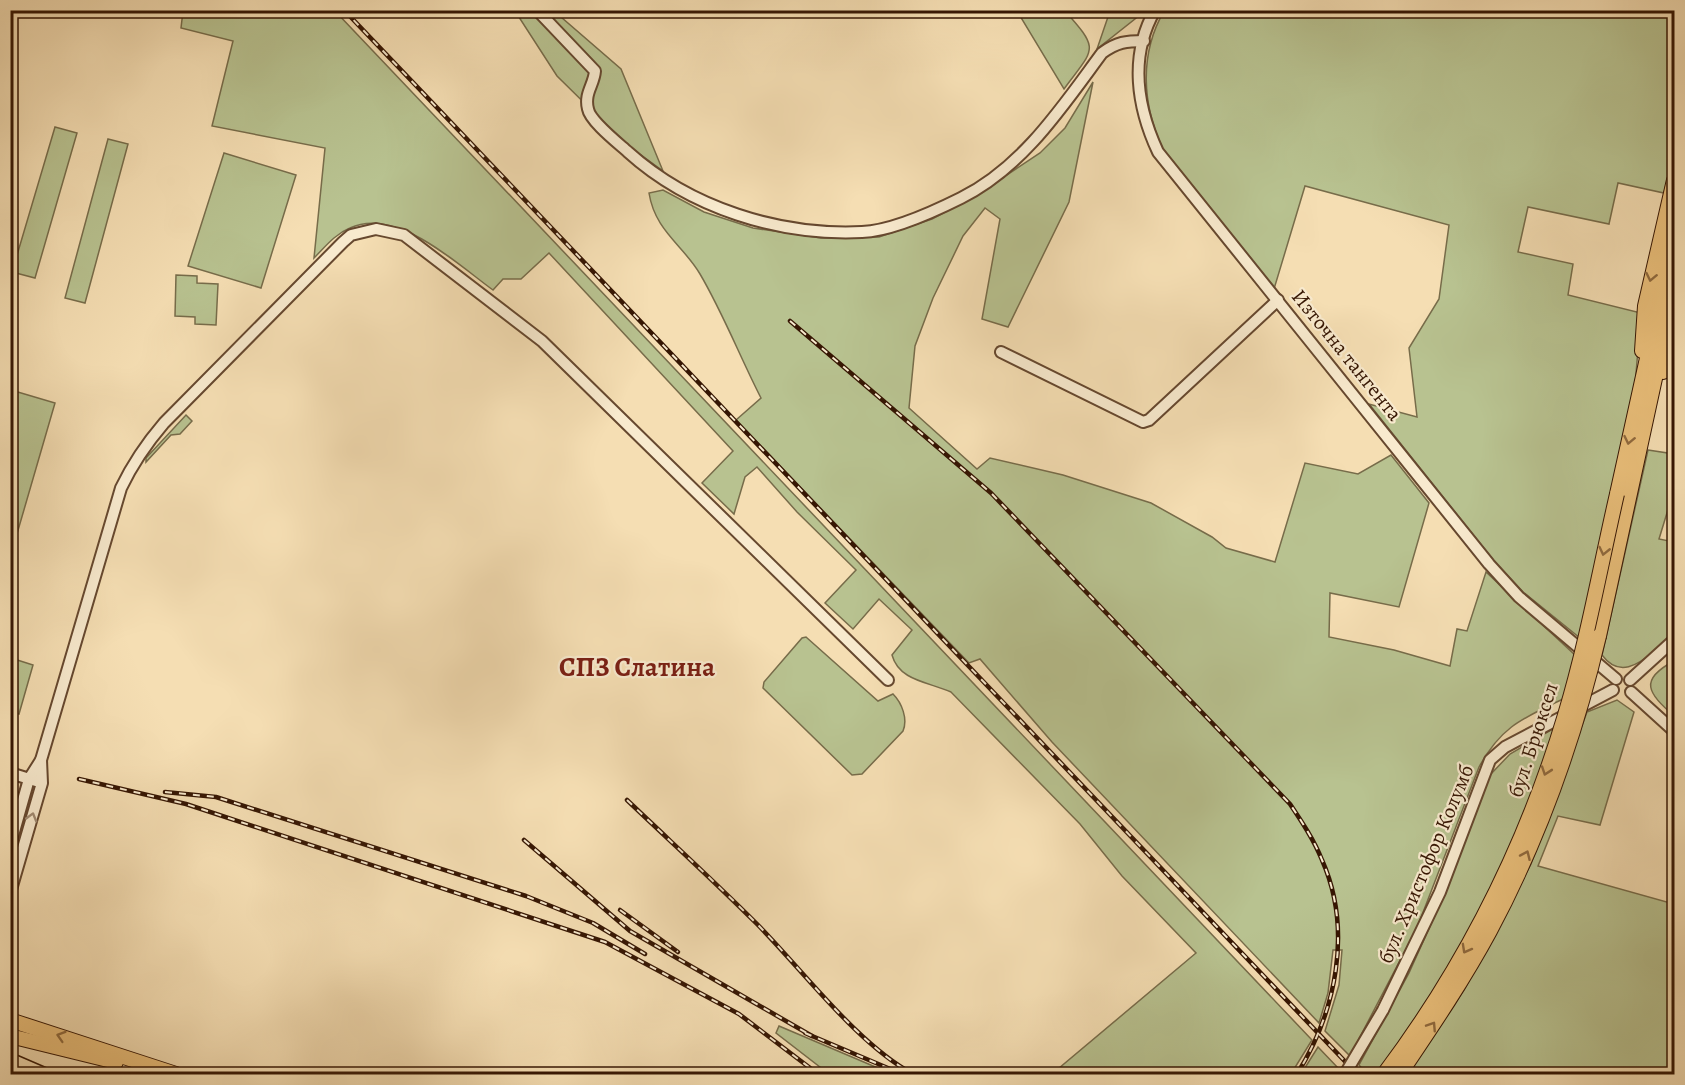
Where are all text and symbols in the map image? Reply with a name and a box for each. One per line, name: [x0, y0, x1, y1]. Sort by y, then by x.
one-way arrow: [1645, 272, 1658, 282]
street label: Източна тангента: [1285, 283, 1409, 427]
one-way arrow: [1623, 435, 1636, 445]
one-way arrow: [1598, 546, 1611, 556]
district label: СПЗ Слатина: [559, 649, 715, 685]
street label: бул. Брюксел: [1501, 679, 1565, 801]
street label: бул. Христофор Колумб: [1371, 760, 1481, 968]
one-way arrow: [1541, 765, 1554, 776]
one-way arrow: [25, 813, 37, 823]
one-way arrow: [1518, 850, 1530, 861]
one-way arrow: [1462, 942, 1473, 953]
one-way arrow: [1425, 1021, 1436, 1032]
one-way arrow: [56, 1031, 67, 1043]

